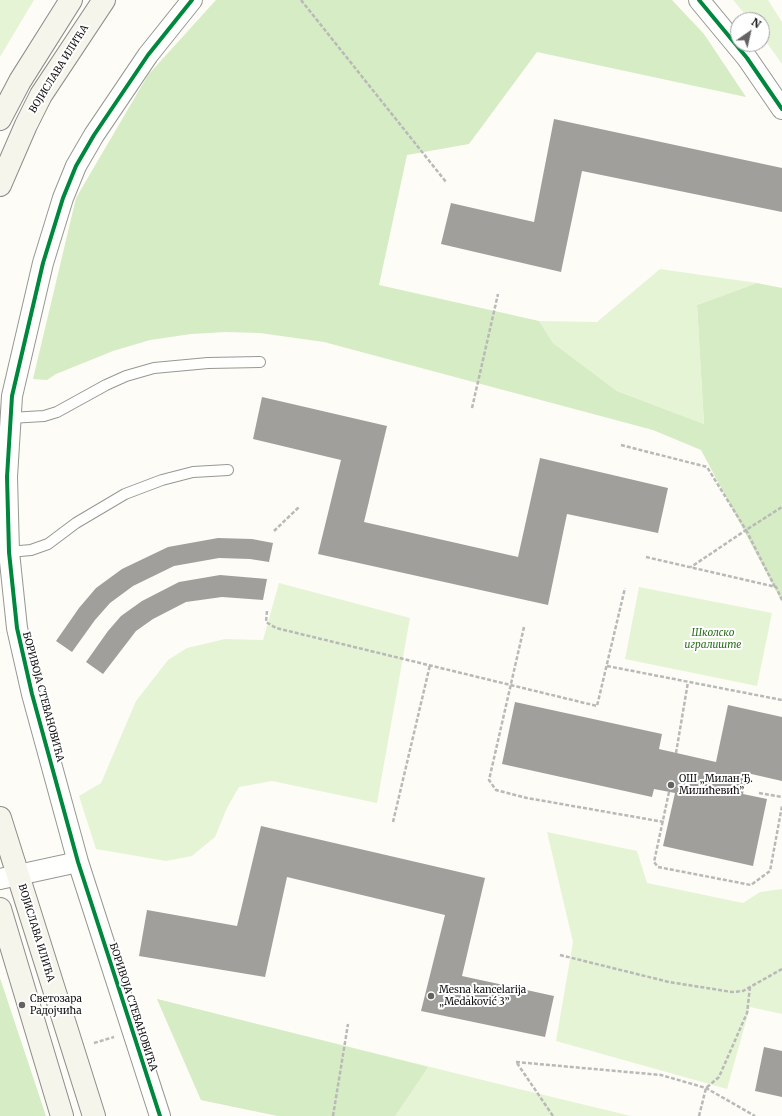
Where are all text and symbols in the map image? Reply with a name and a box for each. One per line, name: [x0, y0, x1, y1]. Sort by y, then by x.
north arrow: [730, 12, 770, 52]
text: N: [749, 15, 764, 31]
street label: ВОЈИСЛАВА ИЛИЋА: [27, 23, 91, 115]
park label: Школско игралиште: [685, 627, 741, 650]
street label: БОРИВОЈА СТЕВАНОВИЋА: [20, 631, 66, 763]
place label: ОШ „Милан Ђ. Милићевић”: [679, 773, 753, 796]
marker: ОШ „Милан Ђ. Милићевић”: [666, 780, 676, 790]
street label: ВОЈИСЛАВА ИЛИЋА: [15, 883, 57, 983]
street label: БОРИВОЈА СТЕВАНОВИЋА: [107, 941, 159, 1073]
place label: Mesna kancelarija „Medaković 3”: [439, 984, 526, 1008]
marker: Mesna kancelarija „Medaković 3”: [426, 991, 436, 1001]
place label: Светозара Радојчића: [30, 993, 82, 1016]
marker: Светозара Радојчића: [17, 1000, 27, 1010]

